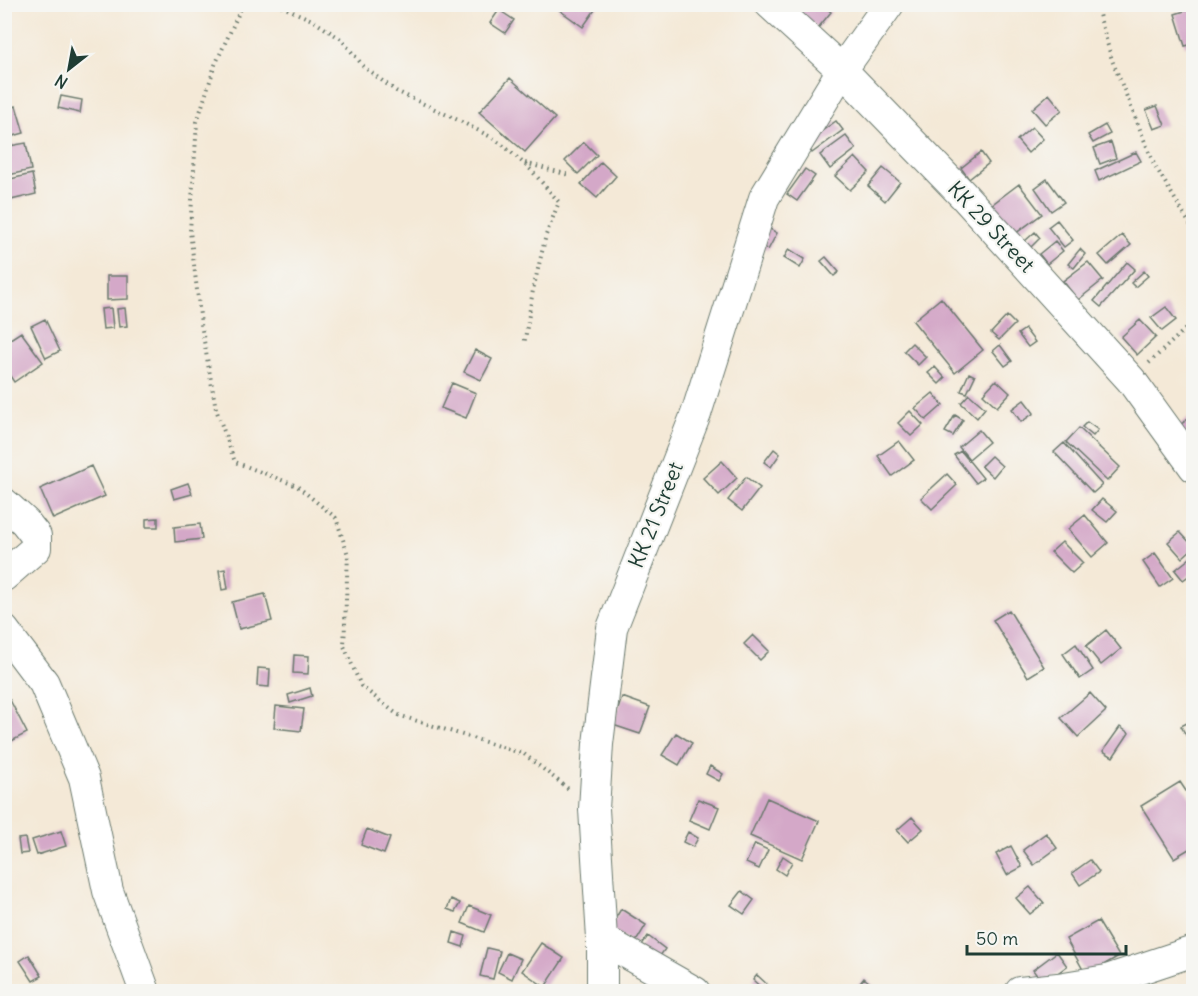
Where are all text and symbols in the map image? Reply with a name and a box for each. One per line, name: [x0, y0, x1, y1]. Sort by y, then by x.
north arrow: [39, 39, 99, 99]
text: N: [51, 70, 71, 93]
street label: KK 29 Street: [942, 175, 1041, 278]
street label: KK 21 Street: [622, 458, 689, 572]
scale bar: [967, 918, 1126, 956]
text: 50 m: [976, 927, 1018, 950]

